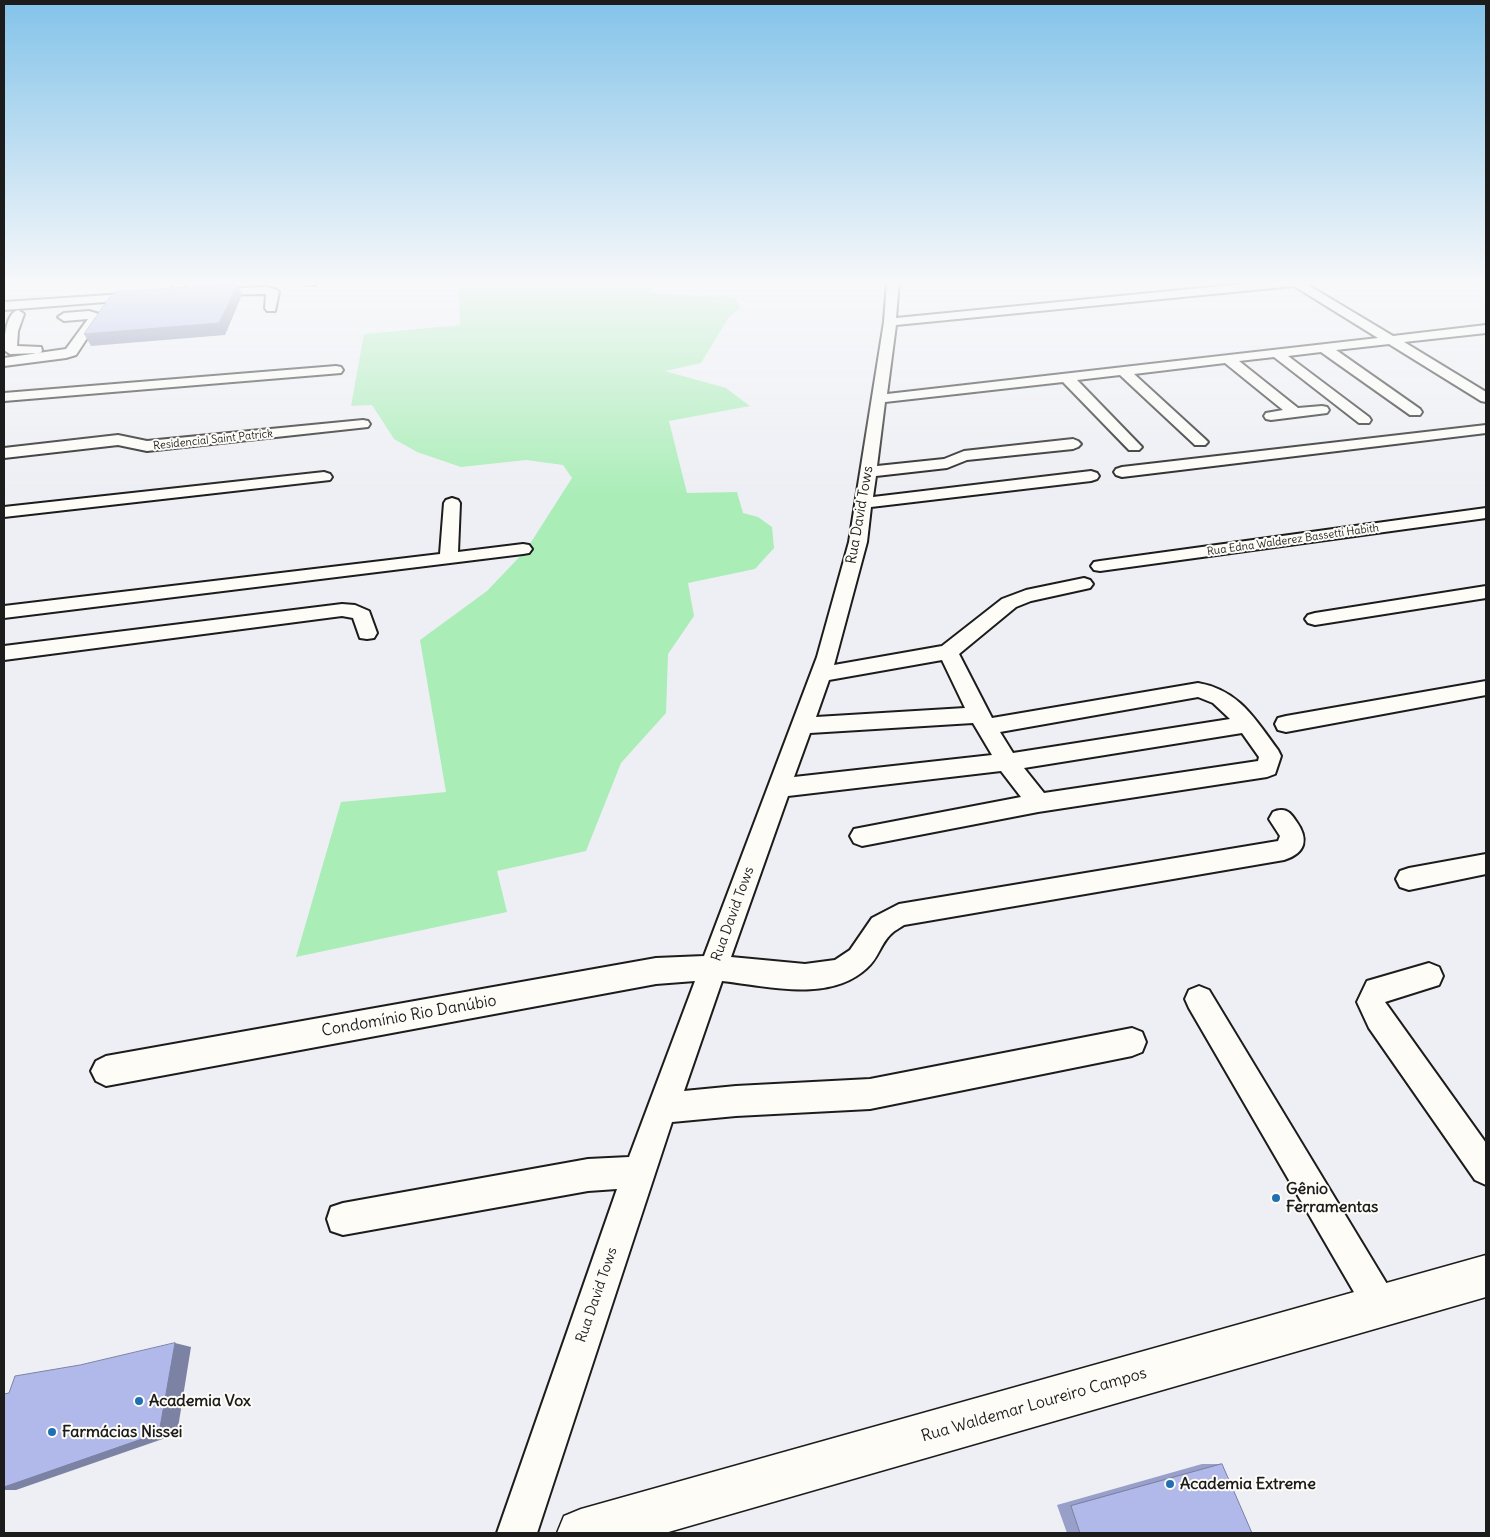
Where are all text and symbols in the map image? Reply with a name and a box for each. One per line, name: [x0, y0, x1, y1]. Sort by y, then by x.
street label: Residencial Saint Patrick: [153, 427, 273, 453]
street label: Rua David Tows: [843, 465, 877, 565]
street label: Rua Edna Walderez Bassetti Habith: [1206, 521, 1380, 559]
street label: Rua David Tows: [708, 864, 758, 964]
street label: Condomínio Rio Danúbio: [320, 991, 498, 1041]
place label: Gênio Ferramentas: [1286, 1179, 1378, 1217]
marker: Gênio Ferramentas: [1270, 1192, 1282, 1204]
street label: Rua David Tows: [573, 1245, 621, 1345]
street label: Rua Waldemar Loureiro Campos: [919, 1364, 1149, 1446]
place label: Academia Vox: [149, 1391, 251, 1411]
marker: Academia Vox: [133, 1395, 145, 1407]
place label: Farmácias Nissei: [62, 1422, 182, 1442]
marker: Farmácias Nissei: [46, 1426, 58, 1438]
place label: Academia Extreme: [1180, 1474, 1316, 1494]
marker: Academia Extreme: [1164, 1478, 1176, 1490]

